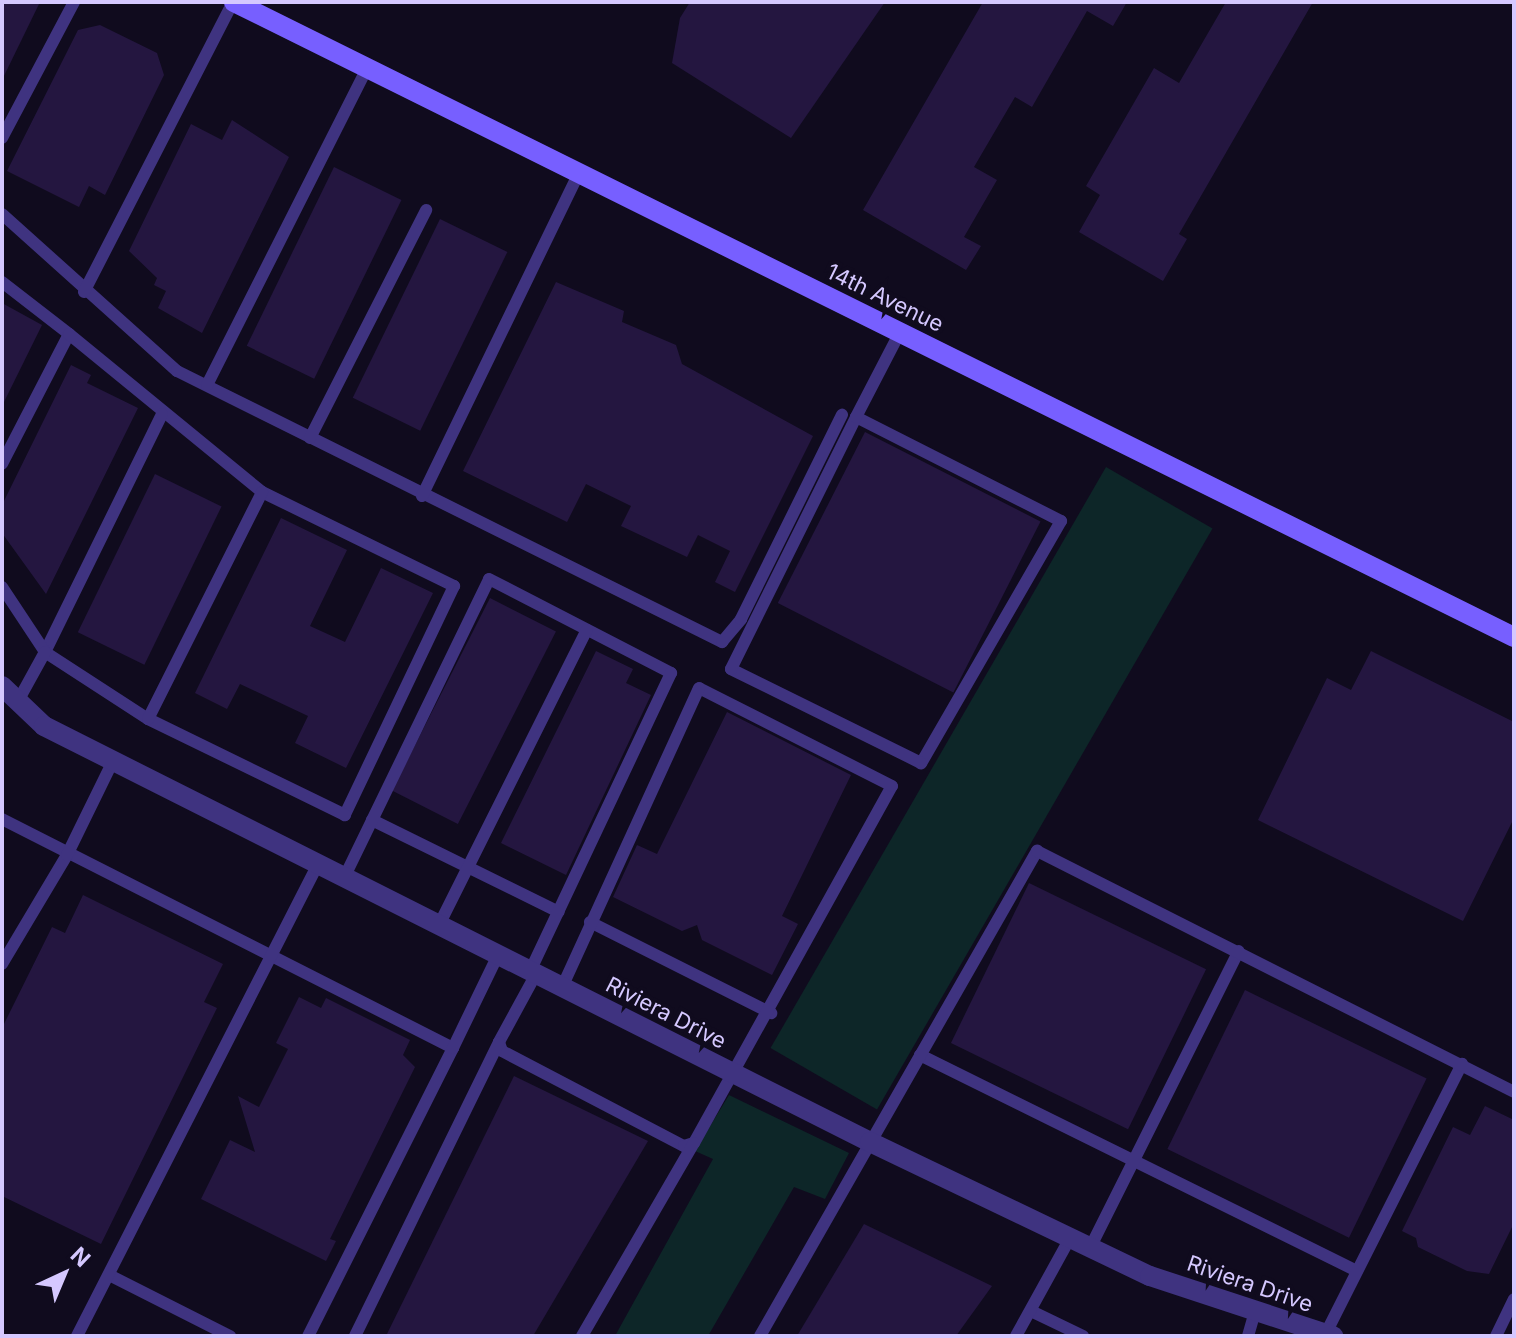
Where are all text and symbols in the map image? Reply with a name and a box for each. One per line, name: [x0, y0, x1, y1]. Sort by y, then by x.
street label: 14th Avenue: [822, 258, 948, 338]
street label: Riviera Drive: [601, 971, 731, 1055]
north arrow: [24, 1234, 104, 1314]
text: N: [66, 1242, 96, 1272]
street label: Riviera Drive: [1184, 1250, 1316, 1318]

